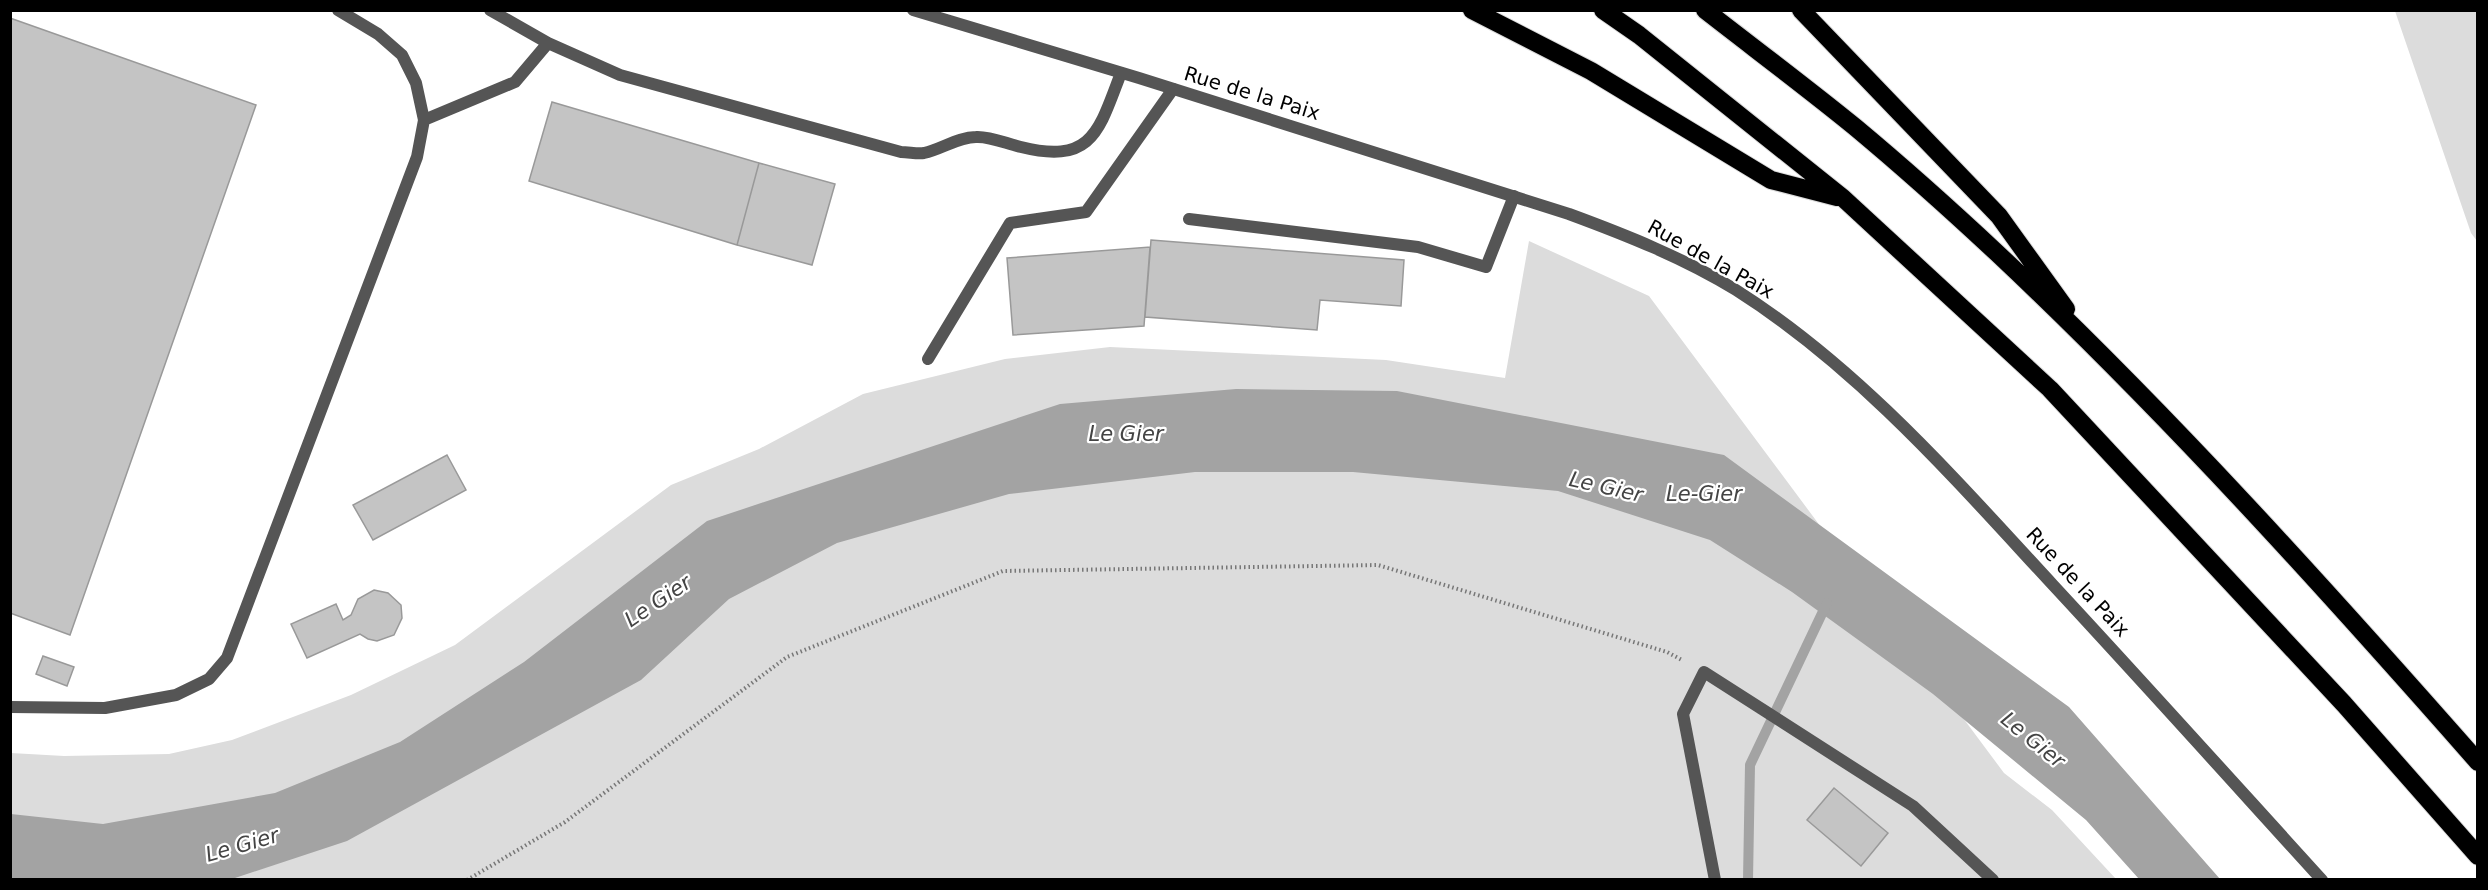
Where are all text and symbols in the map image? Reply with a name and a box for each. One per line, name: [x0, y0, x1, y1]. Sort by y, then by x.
street label: Rue de la Paix: [1181, 61, 1323, 125]
street label: Rue de la Paix: [1644, 214, 1778, 304]
water label: Le Gier: [1089, 422, 1165, 446]
water label: Le Gier: [1567, 467, 1647, 507]
water label: Le-Gier: [1666, 482, 1743, 506]
street label: Rue de la Paix: [2021, 522, 2135, 642]
water label: Le Gier: [620, 569, 697, 632]
water label: Le Gier: [1996, 707, 2071, 774]
water label: Le Gier: [203, 823, 283, 867]

